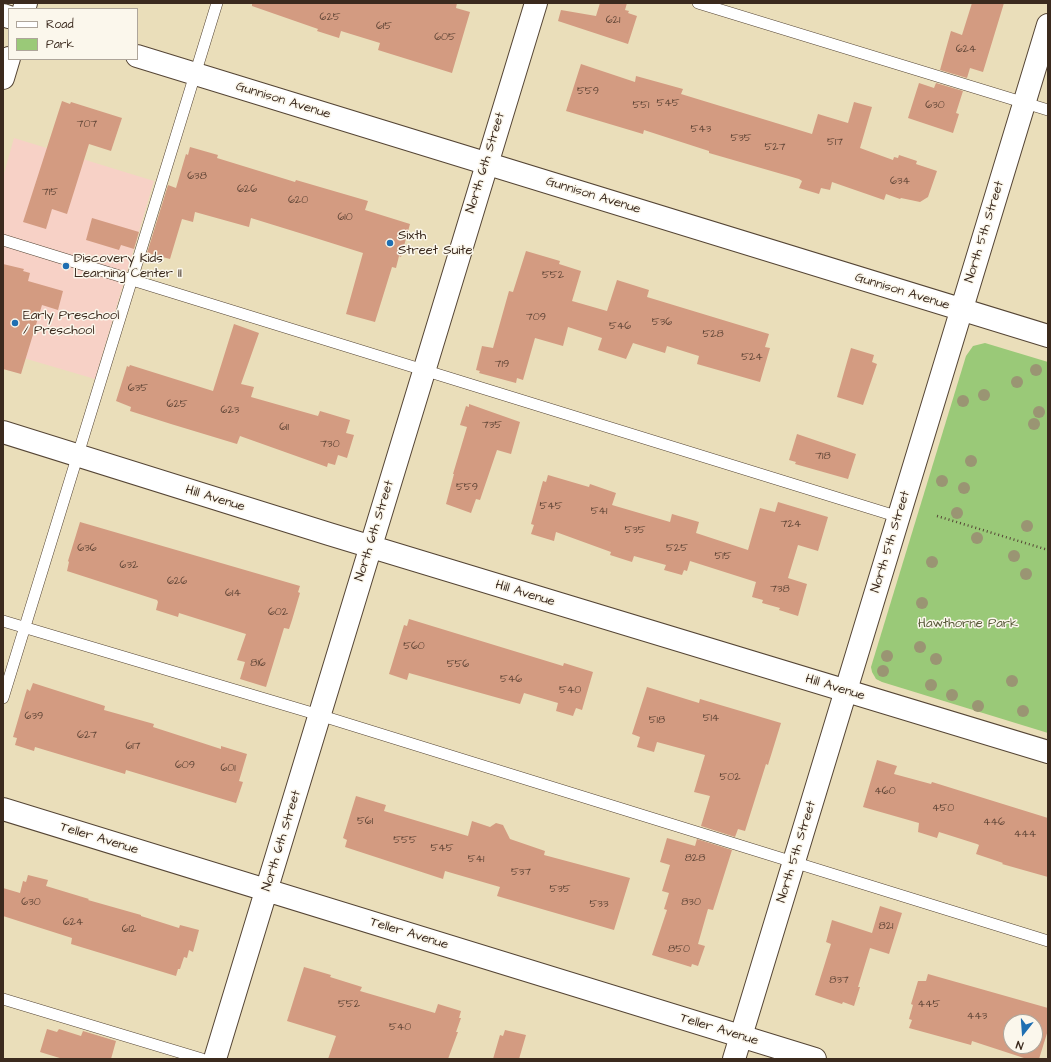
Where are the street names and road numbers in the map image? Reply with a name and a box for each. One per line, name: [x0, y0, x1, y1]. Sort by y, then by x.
street label: Gunnison Avenue: [234, 79, 332, 123]
street label: North 6th Street: [463, 111, 509, 215]
street label: Gunnison Avenue: [544, 174, 642, 218]
street label: North 5th Street: [962, 179, 1008, 285]
street label: Gunnison Avenue: [853, 270, 951, 314]
street label: North 6th Street: [352, 479, 398, 583]
street label: Hill Avenue: [183, 483, 247, 515]
street label: North 5th Street: [868, 489, 914, 595]
street label: Hill Avenue: [493, 578, 557, 610]
street label: Hill Avenue: [803, 672, 867, 704]
street label: North 6th Street: [259, 789, 305, 893]
street label: North 5th Street: [774, 799, 820, 905]
street label: Teller Avenue: [58, 820, 140, 858]
street label: Teller Avenue: [368, 915, 450, 953]
street label: Teller Avenue: [678, 1011, 760, 1049]

